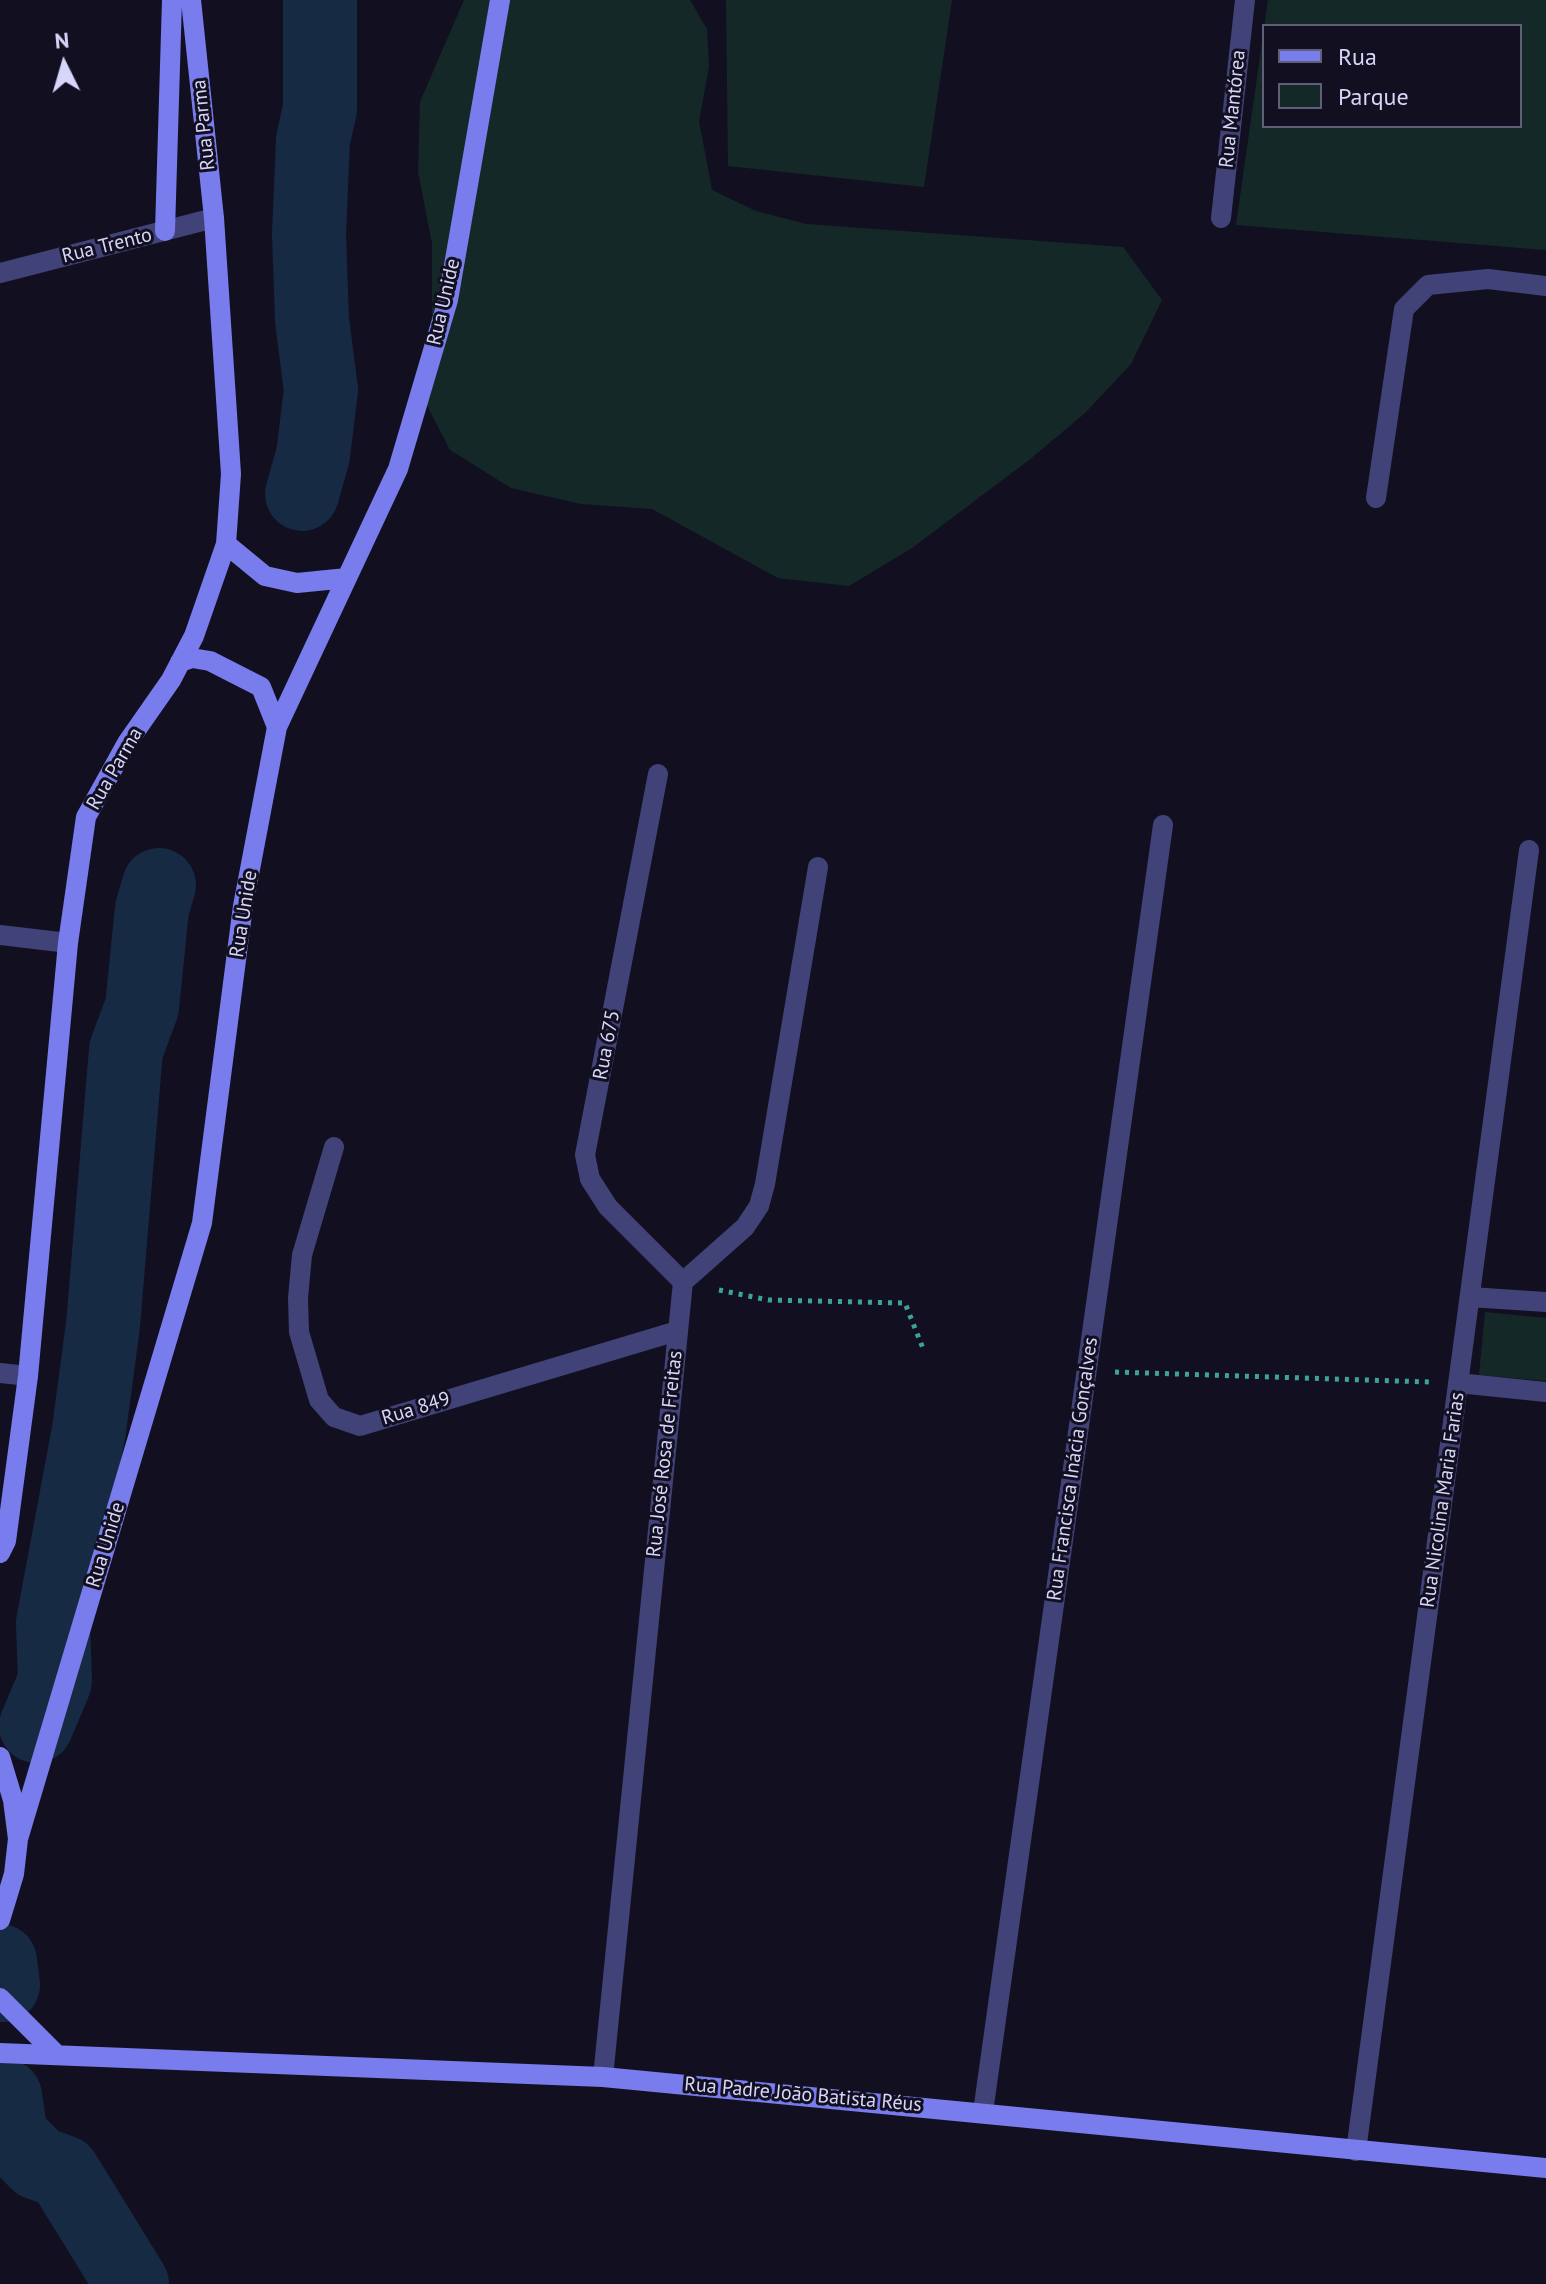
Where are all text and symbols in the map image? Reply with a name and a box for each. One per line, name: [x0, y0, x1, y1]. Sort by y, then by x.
north arrow: [24, 24, 104, 104]
legend: [1262, 24, 1522, 128]
text: N: [53, 26, 70, 55]
text: Rua: [1338, 41, 1377, 72]
street label: Rua Mantórea: [1215, 49, 1251, 169]
street label: Rua Parma: [187, 78, 221, 172]
text: Parque: [1338, 81, 1409, 112]
street label: Rua Trento: [60, 223, 154, 269]
street label: Rua Unide: [422, 256, 466, 348]
street label: Rua Parma: [82, 724, 148, 814]
street label: Rua Unide: [225, 869, 263, 959]
street label: Rua 675: [589, 1008, 625, 1082]
street label: Rua Francisca Inácia Gonçalves: [1043, 1336, 1103, 1602]
street label: Rua José Rosa de Freitas: [642, 1350, 688, 1558]
street label: Rua 849: [379, 1387, 453, 1431]
street label: Rua Nicolina Maria Farias: [1416, 1391, 1470, 1609]
street label: Rua Unide: [82, 1499, 130, 1591]
street label: Rua Padre João Batista Réus: [683, 2073, 923, 2117]

